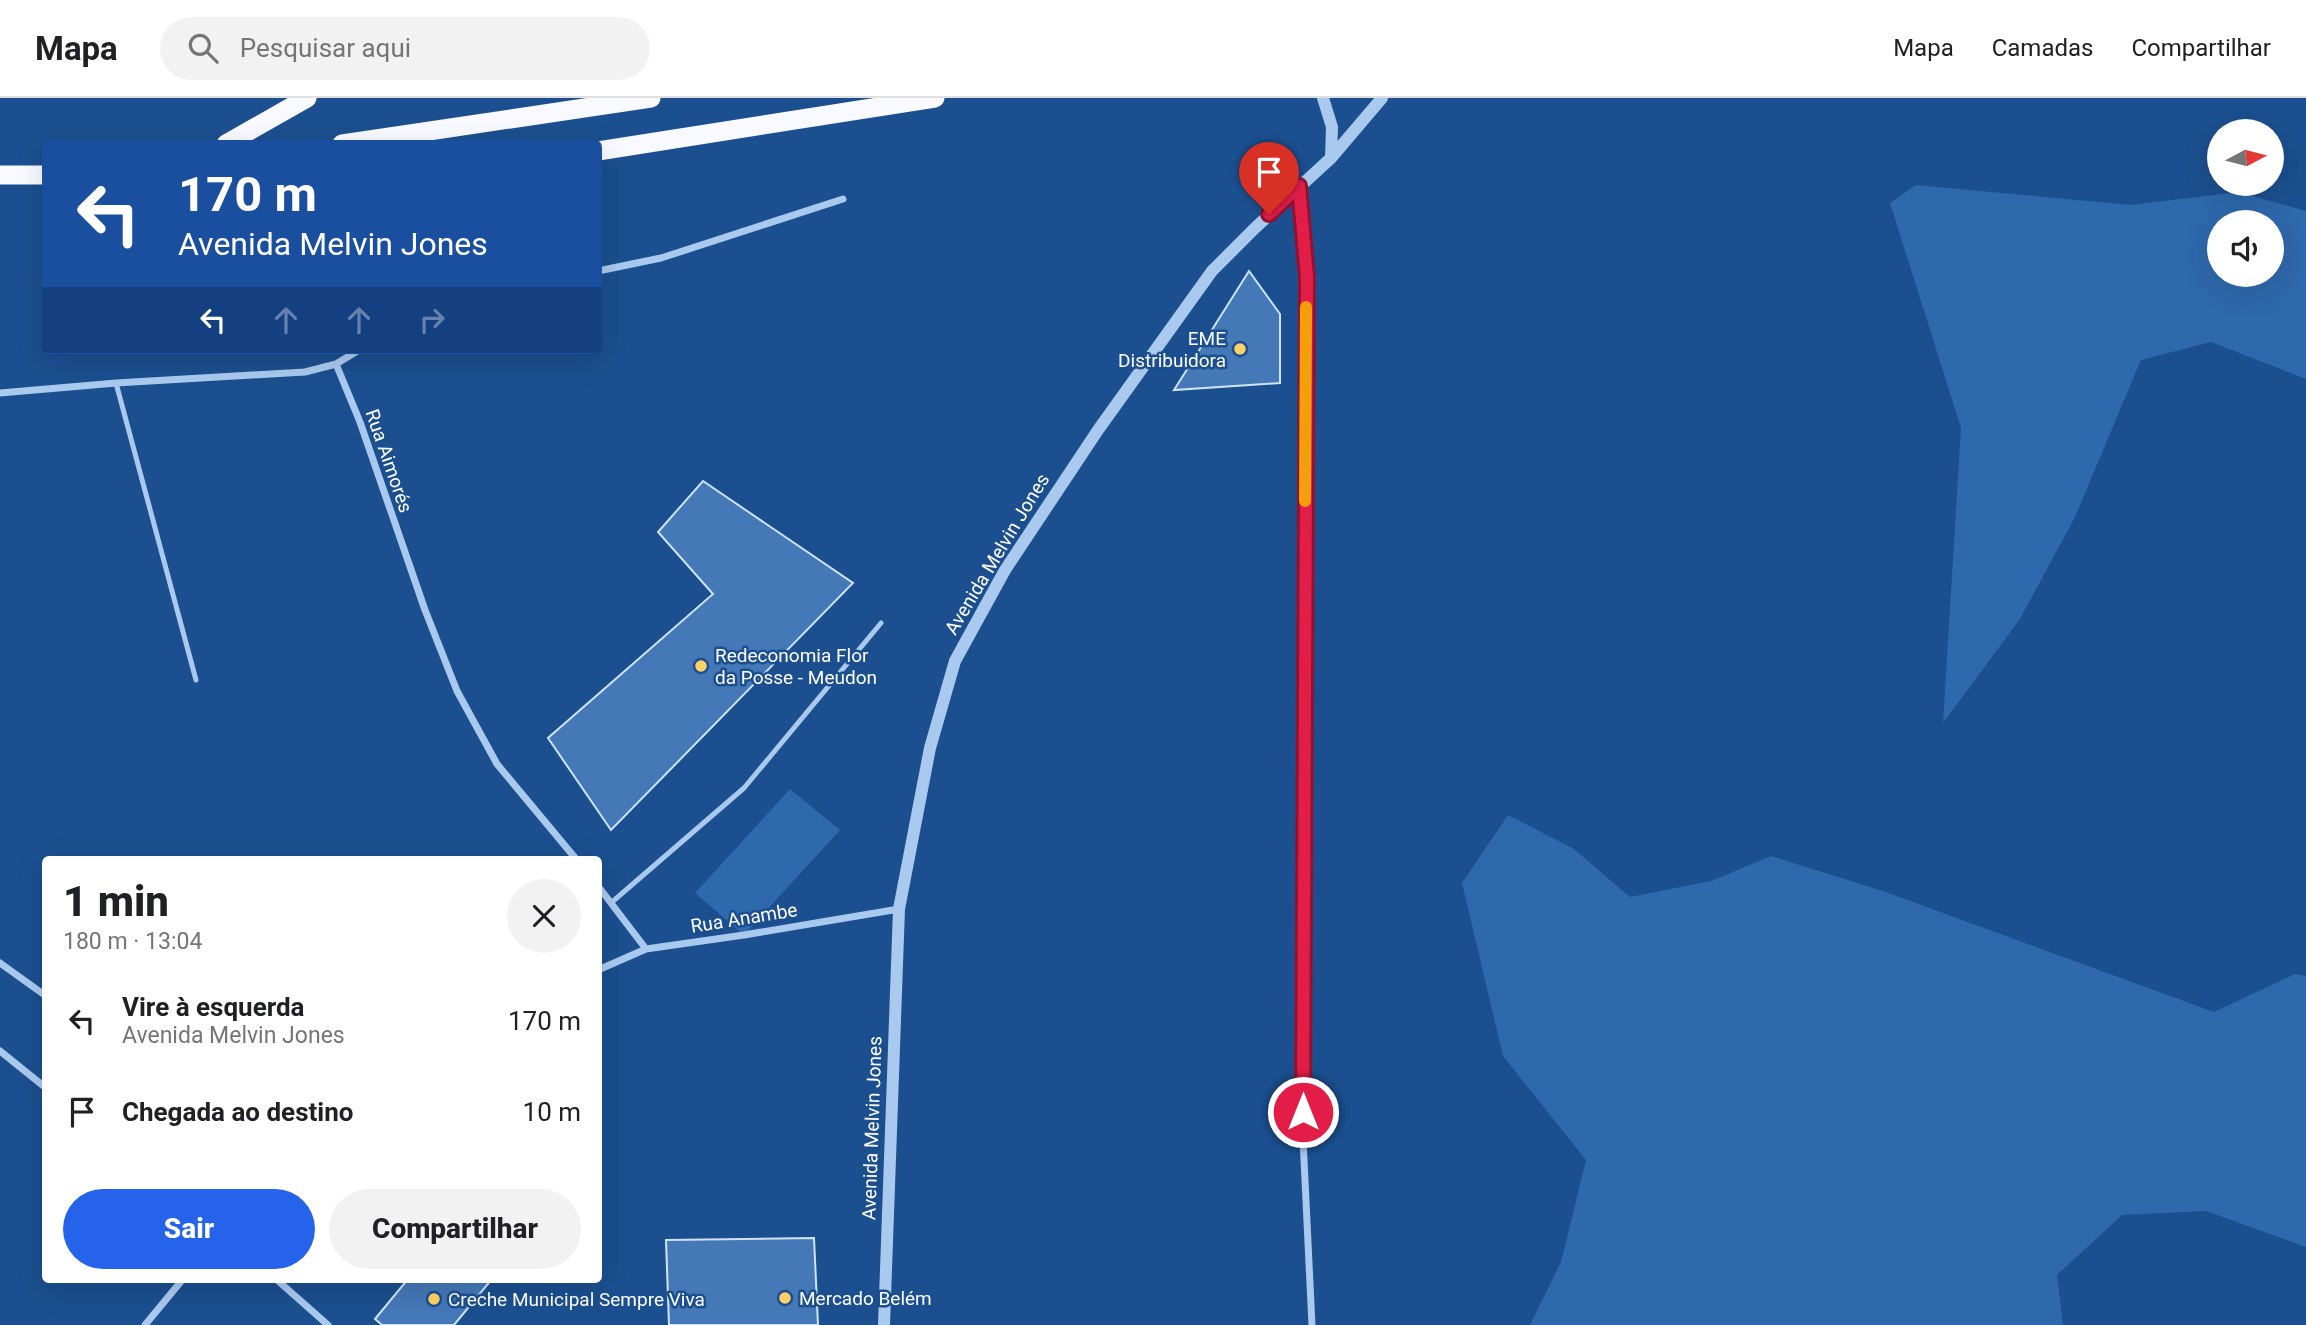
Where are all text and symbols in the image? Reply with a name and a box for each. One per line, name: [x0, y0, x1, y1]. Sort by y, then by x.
search box: [160, 17, 650, 80]
text: Mapa: [35, 29, 118, 68]
icon: search: [184, 29, 222, 67]
text: Pesquisar aqui: [240, 33, 411, 63]
text: Mapa: [1893, 34, 1954, 62]
text: Camadas: [1992, 34, 2093, 62]
text: Compartilhar: [2131, 34, 2271, 62]
north arrow: [2207, 119, 2284, 196]
map controls: [2207, 119, 2284, 287]
pin: [1239, 142, 1299, 214]
icon: arrive: [1250, 153, 1288, 191]
text: 170 m: [178, 166, 317, 223]
icon: left: [63, 168, 154, 259]
button: sound: [2207, 210, 2284, 287]
text: Avenida Melvin Jones: [178, 225, 488, 263]
icon: left: [194, 301, 232, 339]
icon: ahead: [267, 301, 305, 339]
icon: ahead: [340, 301, 378, 339]
icon: right: [413, 301, 451, 339]
place label: EME Distribuidora: [1118, 327, 1226, 372]
marker: EME Distribuidora: [1232, 341, 1248, 357]
street label: Rua Aimorés: [361, 406, 417, 516]
street label: Avenida Melvin Jones: [940, 469, 1054, 639]
place label: Redeconomia Flor da Posse - Meudon: [715, 644, 877, 689]
marker: Redeconomia Flor da Posse - Meudon: [693, 658, 709, 674]
text: 1 min: [63, 877, 169, 926]
button: close: [507, 879, 581, 953]
street label: Rua Anambe: [689, 898, 799, 938]
text: 180 m · 13:04: [63, 928, 202, 955]
text: Vire à esquerda: [122, 992, 305, 1022]
icon: left: [63, 1002, 101, 1040]
text: 170 m: [508, 1006, 581, 1036]
text: Avenida Melvin Jones: [122, 1022, 345, 1049]
street label: Avenida Melvin Jones: [857, 1036, 887, 1220]
position arrow: [1266, 1075, 1340, 1149]
icon: arrive: [63, 1093, 101, 1131]
text: Chegada ao destino: [122, 1097, 353, 1127]
text: 10 m: [523, 1097, 581, 1127]
button: Sair: [63, 1189, 315, 1269]
button: Compartilhar: [329, 1189, 581, 1269]
place label: Mercado Belém: [799, 1287, 932, 1310]
place label: Creche Municipal Sempre Viva: [448, 1288, 705, 1311]
marker: Mercado Belém: [777, 1290, 793, 1306]
marker: Creche Municipal Sempre Viva: [426, 1291, 442, 1307]

